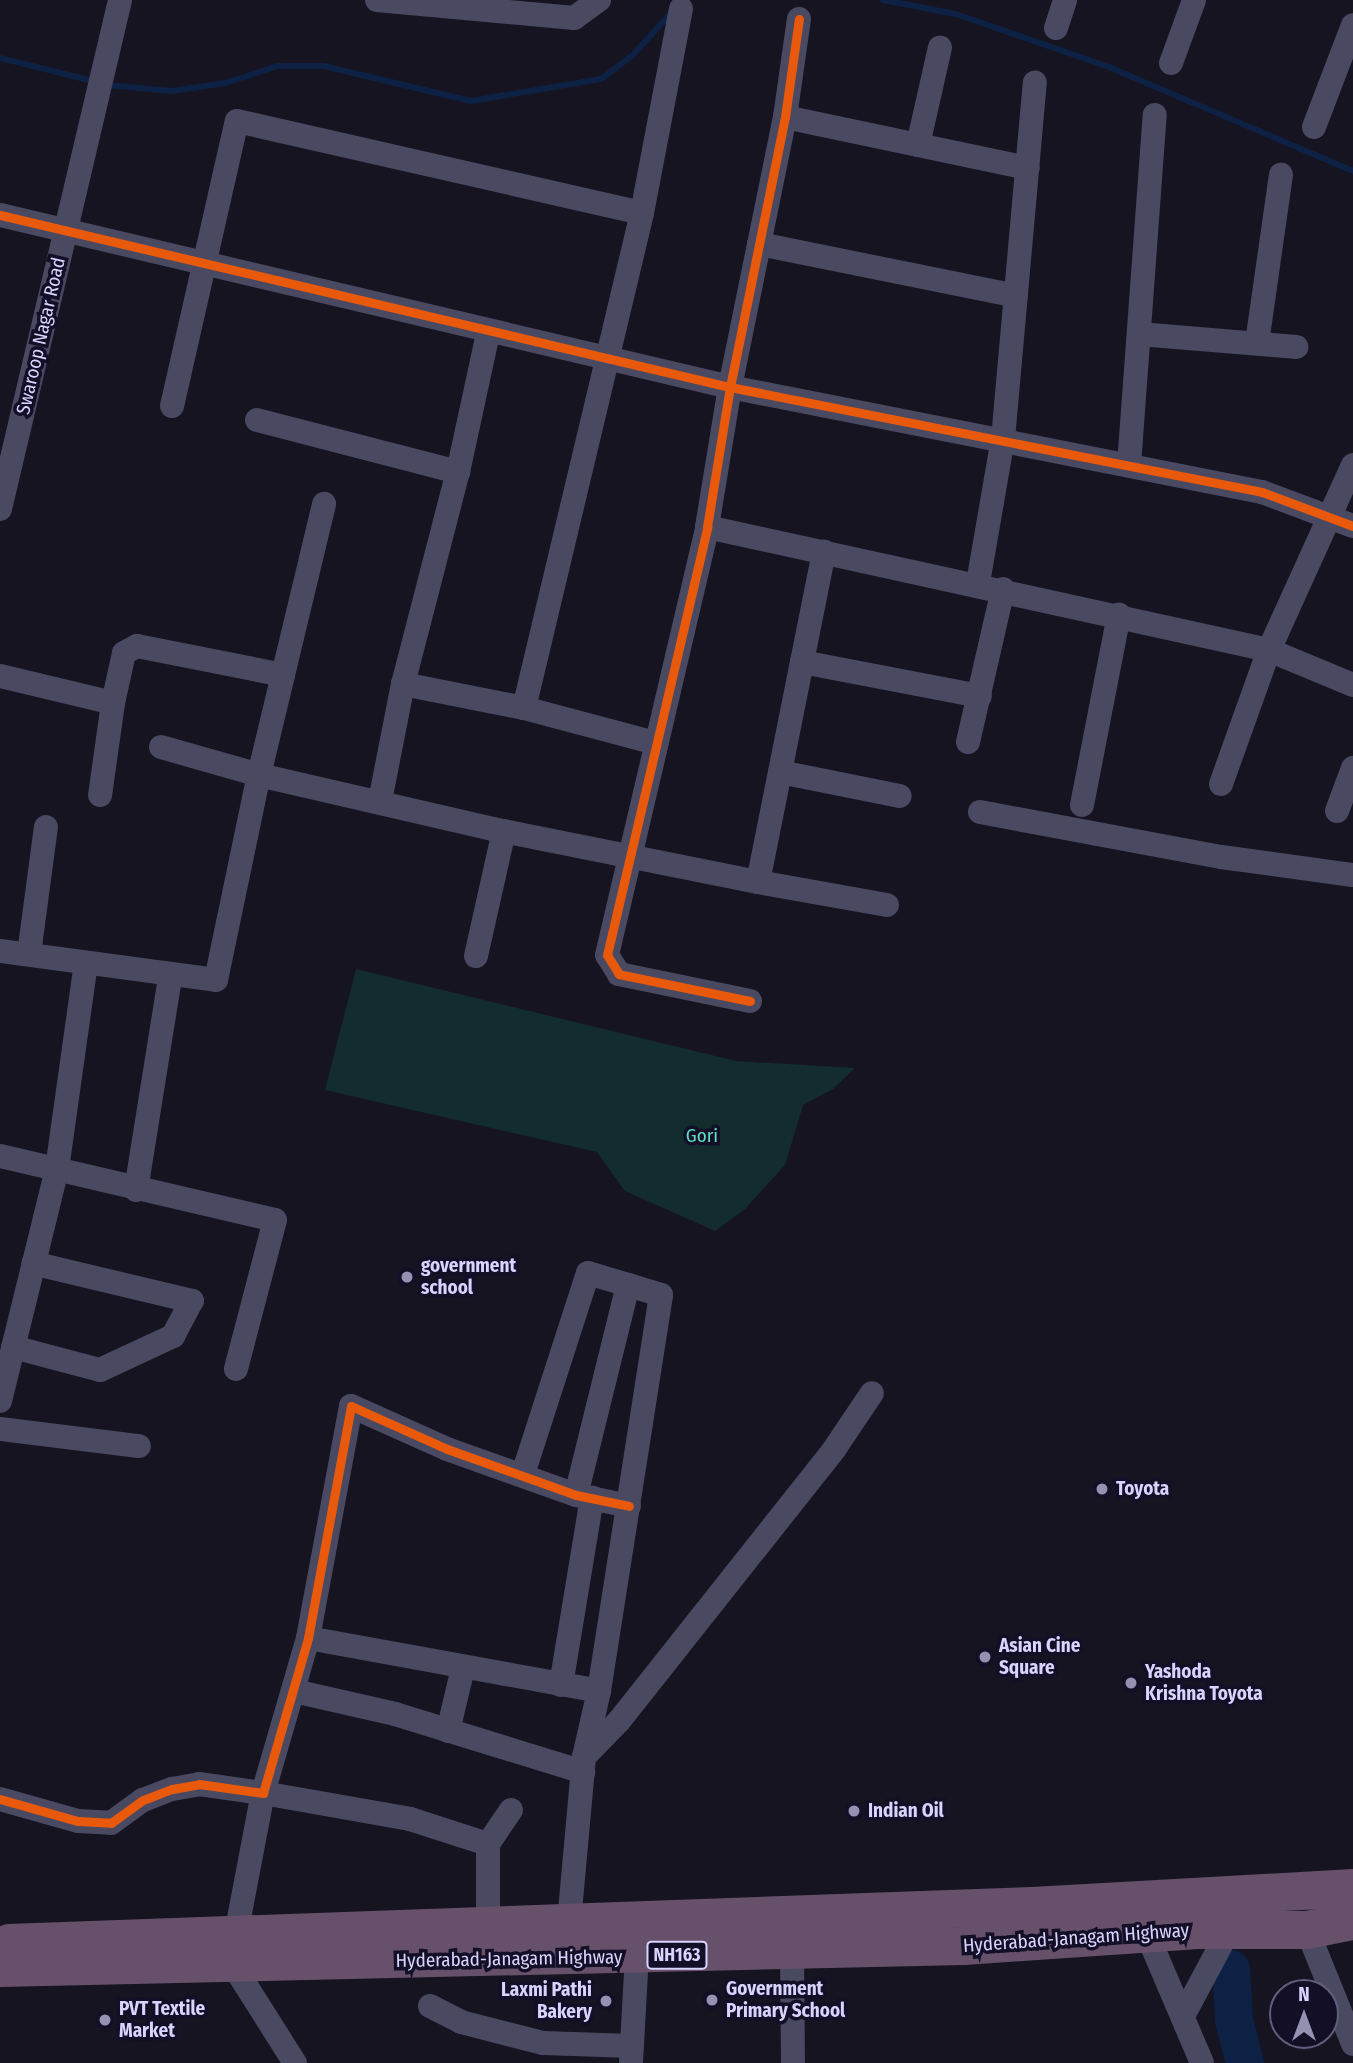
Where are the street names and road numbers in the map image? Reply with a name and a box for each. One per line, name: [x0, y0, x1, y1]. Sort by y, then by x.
street label: Swaroop Nagar Road: [12, 255, 70, 417]
street label: Hyderabad-Janagam Highway: [962, 1919, 1190, 1957]
road number: NH163: [646, 1940, 708, 1969]
street label: Hyderabad-Janagam Highway: [396, 1946, 622, 1972]

